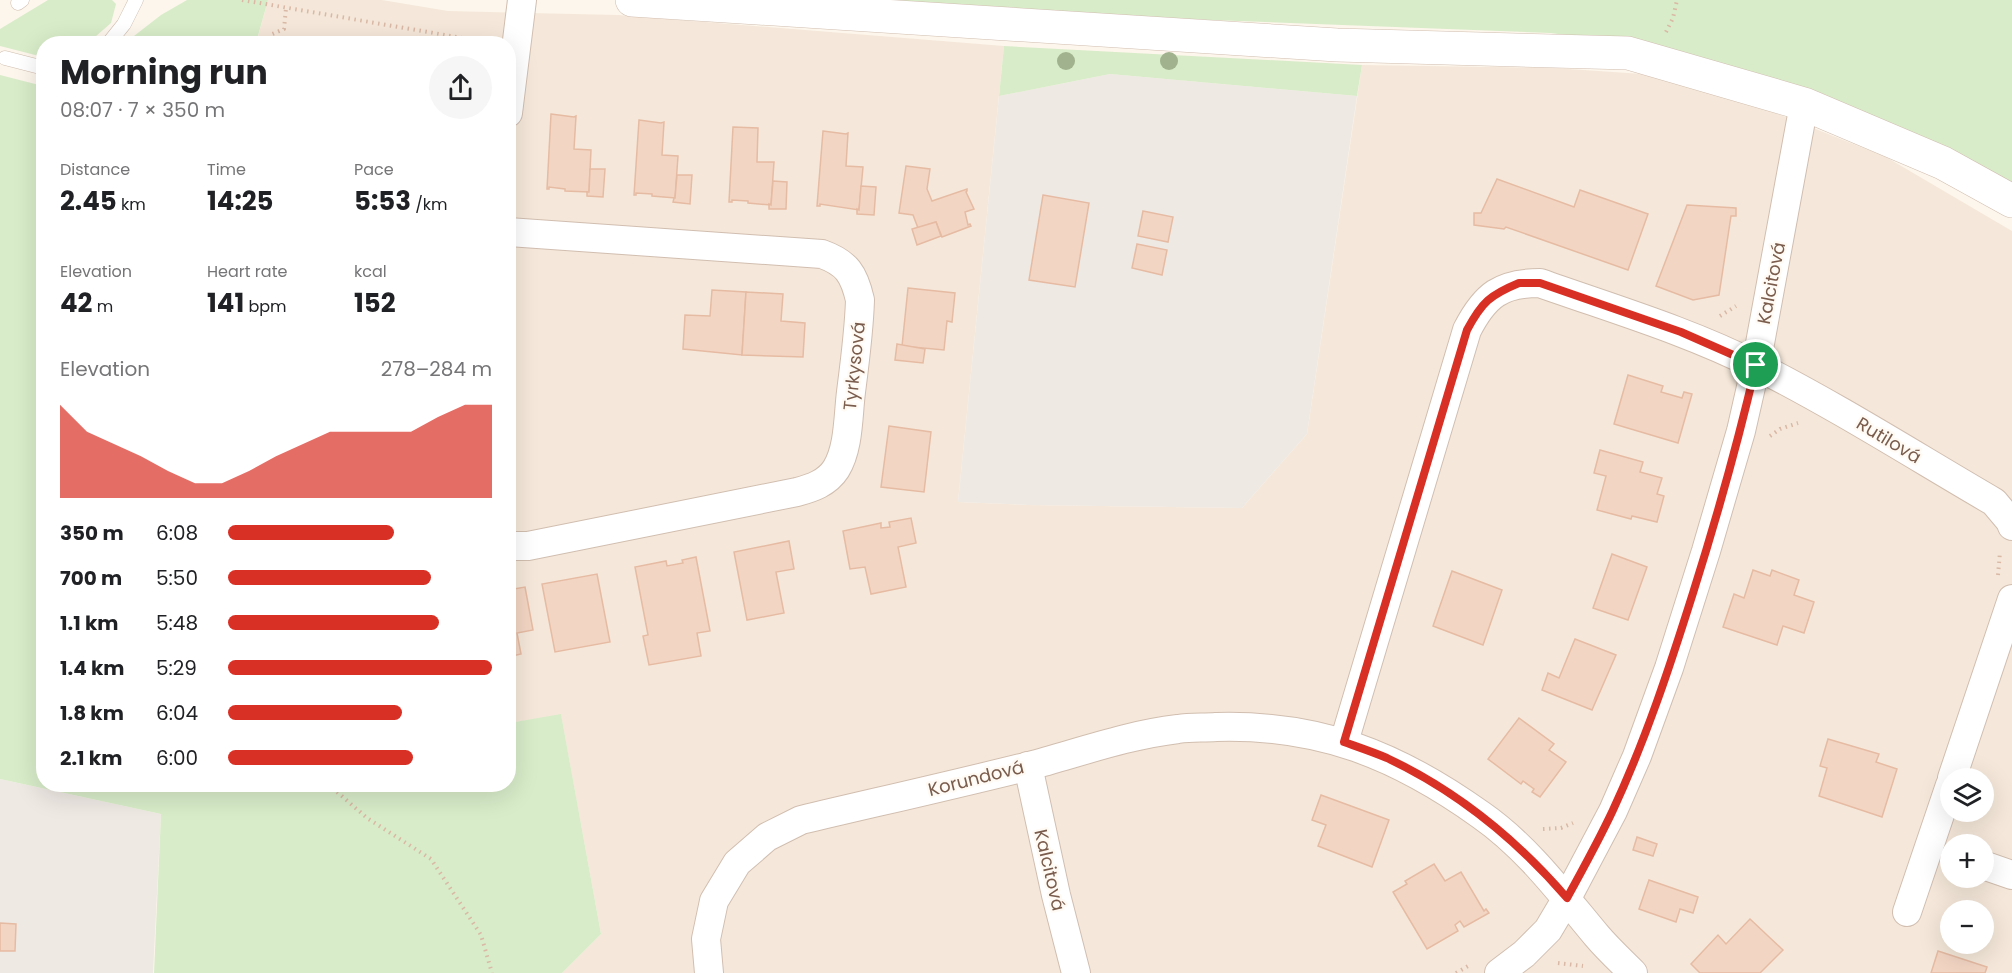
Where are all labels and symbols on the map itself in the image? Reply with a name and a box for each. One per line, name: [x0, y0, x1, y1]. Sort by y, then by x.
street label: Kalcitová: [1751, 240, 1791, 326]
street label: Tyrkysová: [837, 320, 871, 412]
pin: [1730, 339, 1781, 390]
street label: Rutilová: [1852, 411, 1926, 469]
street label: Korundová: [925, 754, 1027, 802]
street label: Kalcitová: [1028, 827, 1072, 913]

